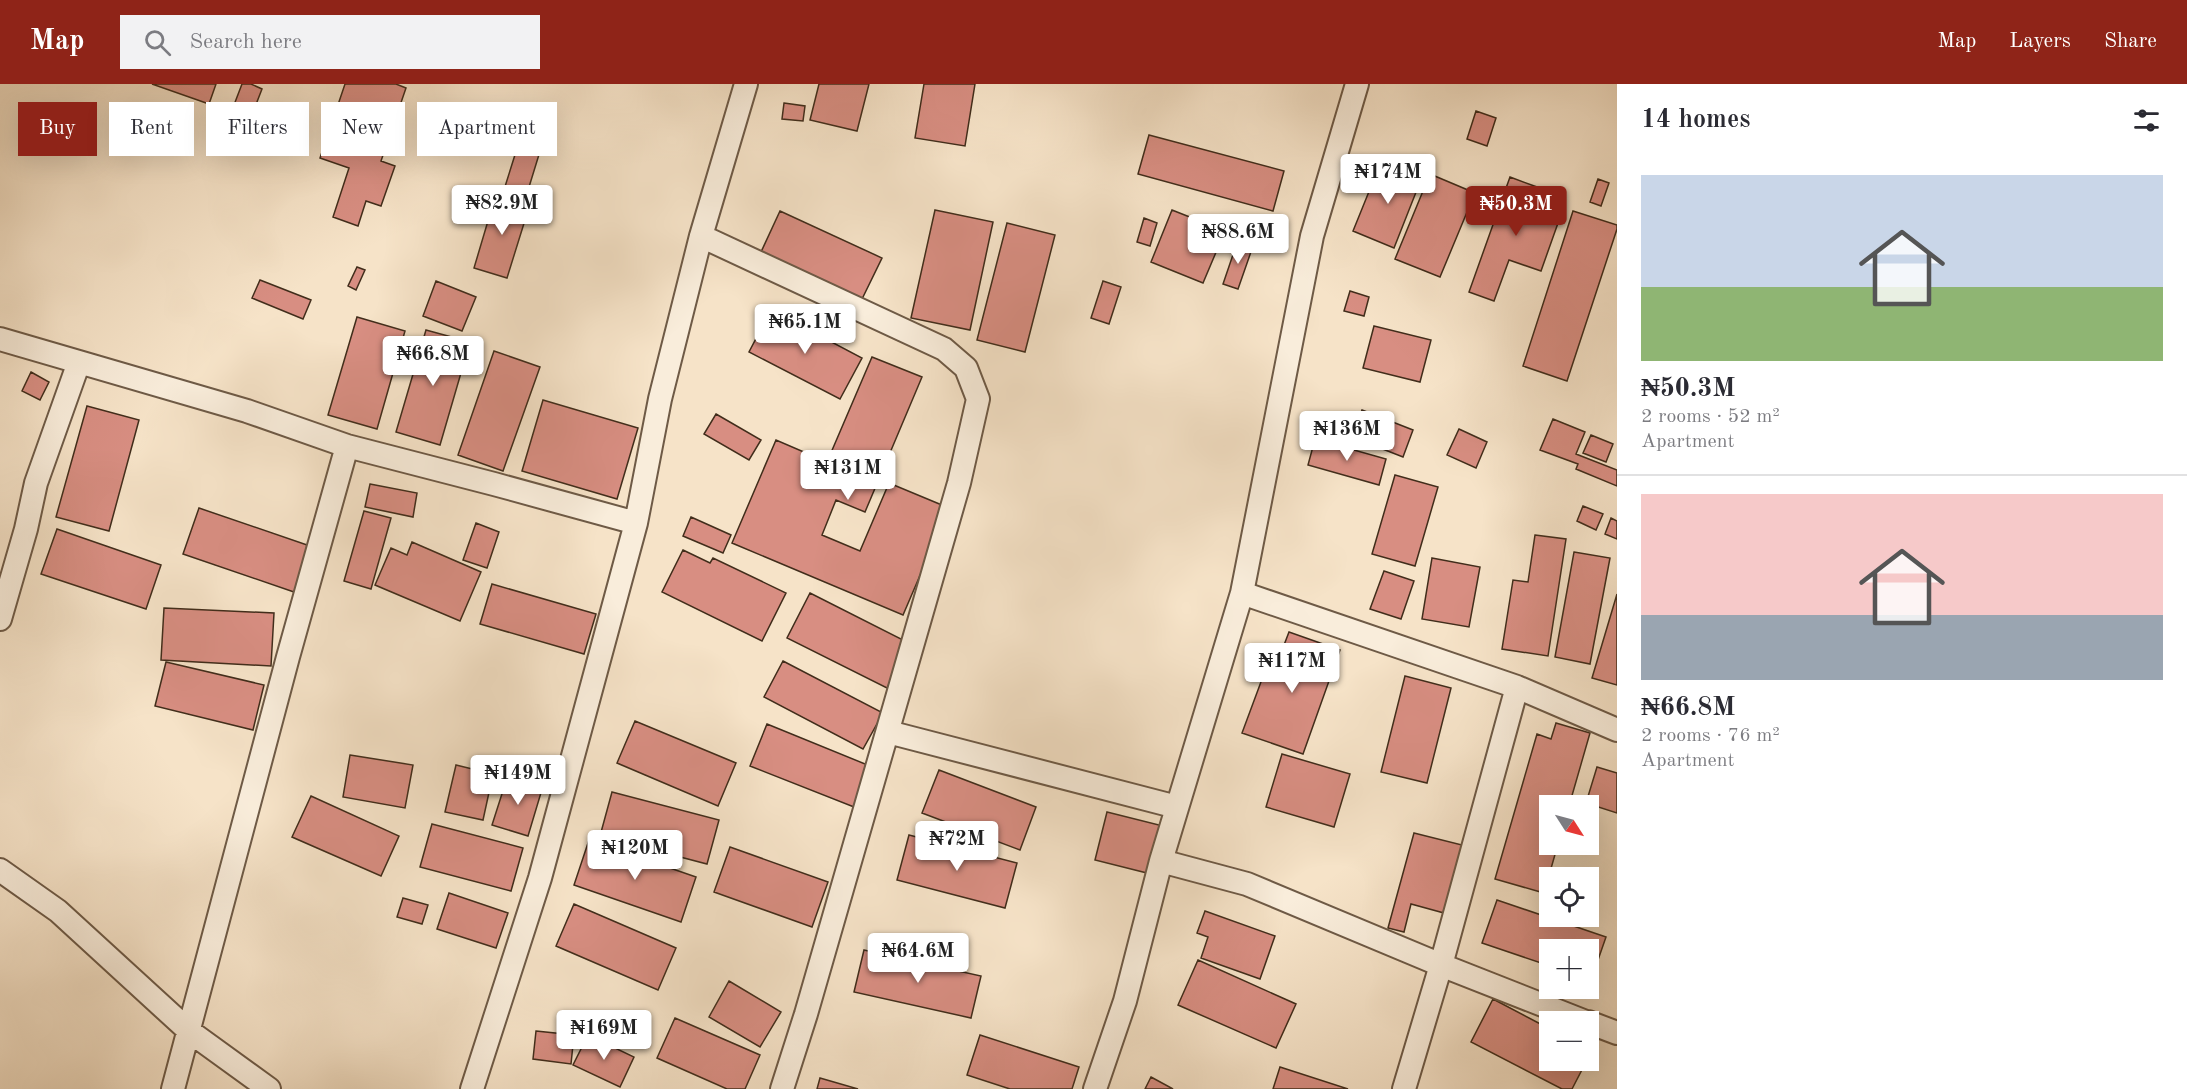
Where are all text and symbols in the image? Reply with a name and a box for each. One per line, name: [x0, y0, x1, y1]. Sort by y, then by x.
search box: [120, 15, 540, 69]
icon: search: [141, 26, 174, 59]
text: Map: [30, 28, 84, 56]
text: Search here: [189, 31, 302, 53]
text: Map: [1937, 31, 1976, 52]
text: Layers: [2009, 31, 2071, 52]
text: Share: [2104, 31, 2157, 52]
chip: Buy: [18, 102, 97, 156]
chip: Rent: [109, 102, 194, 156]
chip: Filters: [206, 102, 309, 156]
chip: New: [321, 102, 405, 156]
chip: Apartment: [417, 102, 557, 156]
icon: filters: [2130, 104, 2163, 137]
text: 14 homes: [1641, 107, 1750, 133]
pin: ₦174M: [1346, 154, 1430, 205]
text: ₦174M: [1354, 163, 1422, 183]
pin: ₦82.9M: [453, 185, 551, 236]
pin: ₦50.3M: [1467, 186, 1565, 237]
text: ₦82.9M: [466, 194, 538, 214]
text: ₦50.3M: [1480, 195, 1552, 215]
pin: ₦88.6M: [1189, 214, 1287, 265]
icon: home: [1848, 214, 1956, 322]
text: ₦88.6M: [1202, 223, 1274, 243]
pin: ₦65.1M: [756, 304, 854, 355]
text: ₦65.1M: [769, 313, 841, 333]
pin: ₦66.8M: [384, 336, 482, 387]
text: ₦66.8M: [397, 345, 469, 365]
text: ₦50.3M: [1641, 376, 1735, 402]
text: 2 rooms · 52 m²: [1641, 407, 1780, 427]
pin: ₦136M: [1305, 411, 1389, 462]
text: ₦136M: [1313, 420, 1381, 440]
text: Apartment: [1641, 432, 1735, 452]
pin: ₦131M: [806, 450, 890, 501]
text: ₦131M: [814, 459, 882, 479]
icon: home: [1848, 533, 1956, 641]
pin: ₦117M: [1250, 643, 1334, 694]
text: ₦117M: [1258, 652, 1326, 672]
text: ₦66.8M: [1641, 695, 1735, 721]
text: 2 rooms · 76 m²: [1641, 726, 1780, 746]
text: Apartment: [1641, 751, 1735, 771]
pin: ₦149M: [476, 755, 560, 806]
text: ₦149M: [484, 764, 552, 784]
north arrow: [1539, 795, 1599, 855]
map controls: [1539, 795, 1599, 1071]
pin: ₦72M: [921, 821, 993, 872]
pin: ₦120M: [593, 830, 677, 881]
text: ₦72M: [929, 830, 985, 850]
text: ₦120M: [601, 839, 669, 859]
button: locate: [1539, 867, 1599, 927]
pin: ₦64.6M: [869, 933, 967, 984]
button: +: [1539, 939, 1599, 999]
text: ₦64.6M: [882, 942, 954, 962]
pin: ₦169M: [562, 1010, 646, 1061]
button: −: [1539, 1011, 1599, 1071]
text: ₦169M: [570, 1019, 638, 1039]

